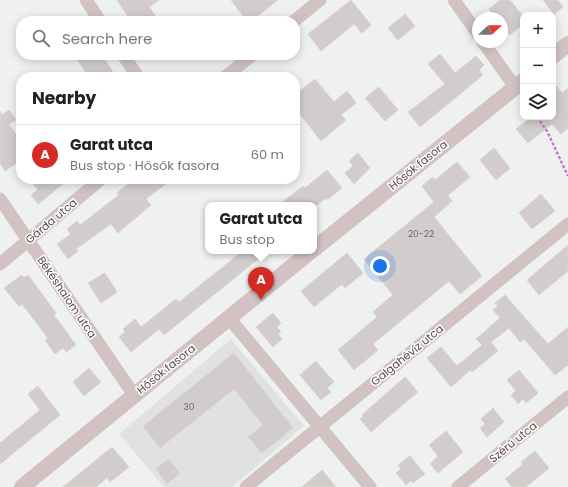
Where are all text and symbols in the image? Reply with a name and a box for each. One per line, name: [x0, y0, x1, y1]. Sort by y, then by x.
north arrow: [472, 12, 508, 48]
map controls: [520, 12, 556, 120]
button: +: [520, 12, 556, 48]
search box: [16, 16, 300, 60]
icon: search: [30, 27, 52, 49]
text: Search here: [62, 28, 152, 49]
button: −: [520, 48, 556, 84]
button: layers: [520, 84, 556, 120]
text: Nearby: [32, 86, 96, 110]
text: Garat utca: [70, 134, 153, 155]
street label: Hősök fasora: [385, 136, 451, 194]
text: A: [40, 145, 50, 164]
text: 60 m: [251, 145, 284, 164]
text: Bus stop · Hősök fasora: [70, 156, 219, 175]
street label: Gárda utca: [22, 195, 80, 247]
popup: [205, 202, 317, 254]
text: Garat utca: [220, 208, 302, 229]
house number: 20-22: [408, 228, 434, 240]
text: Bus stop: [220, 230, 275, 249]
street label: Békéshalom utca: [34, 253, 100, 341]
your location: [370, 256, 390, 276]
pin: A: [248, 267, 274, 300]
street label: Galgahévíz utca: [367, 321, 447, 389]
street label: Hősök fasora: [133, 340, 199, 398]
house number: 30: [184, 401, 195, 413]
street label: Szérű utca: [486, 418, 540, 466]

